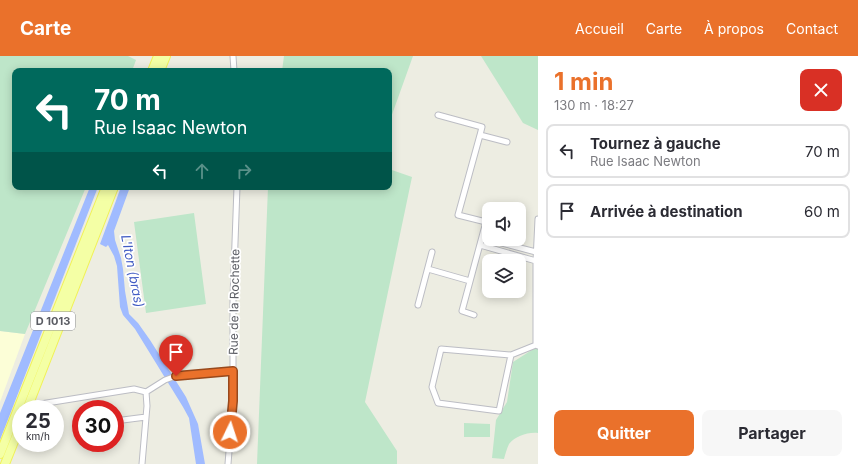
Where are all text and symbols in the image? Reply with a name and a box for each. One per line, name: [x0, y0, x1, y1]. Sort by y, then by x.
text: Carte: [20, 17, 71, 40]
text: Accueil: [575, 20, 624, 37]
text: Carte: [646, 20, 682, 37]
text: À propos: [704, 20, 764, 37]
text: Contact: [786, 20, 838, 37]
text: 1 min: [554, 67, 613, 96]
button: close: [800, 69, 842, 111]
text: 70 m: [94, 83, 161, 117]
icon: left: [28, 84, 80, 136]
text: 130 m · 18:27: [554, 97, 634, 113]
text: Rue Isaac Newton: [94, 117, 247, 138]
text: Tournez à gauche: [590, 134, 721, 153]
icon: left: [556, 140, 578, 162]
text: 70 m: [805, 142, 840, 161]
text: Rue Isaac Newton: [590, 153, 701, 169]
icon: left: [149, 160, 171, 182]
icon: ahead: [191, 160, 213, 182]
icon: right: [233, 160, 255, 182]
icon: arrive: [556, 200, 578, 222]
map controls: [482, 202, 526, 298]
button: sound: [482, 202, 526, 246]
text: Arrivée à destination: [590, 202, 743, 221]
text: 60 m: [804, 202, 840, 221]
water label: L'Iton (bras): [118, 233, 148, 309]
street label: Rue de la Rochette: [226, 249, 242, 355]
button: layers: [482, 254, 526, 298]
road number: D 1013: [31, 312, 75, 330]
pin: [159, 335, 193, 376]
icon: arrive: [165, 341, 187, 363]
speed limit sign: 30: [72, 400, 124, 452]
text: 25: [25, 409, 51, 433]
button: Quitter: [554, 410, 694, 456]
button: Partager: [702, 410, 842, 456]
position arrow: [209, 411, 251, 453]
text: km/h: [26, 430, 50, 442]

